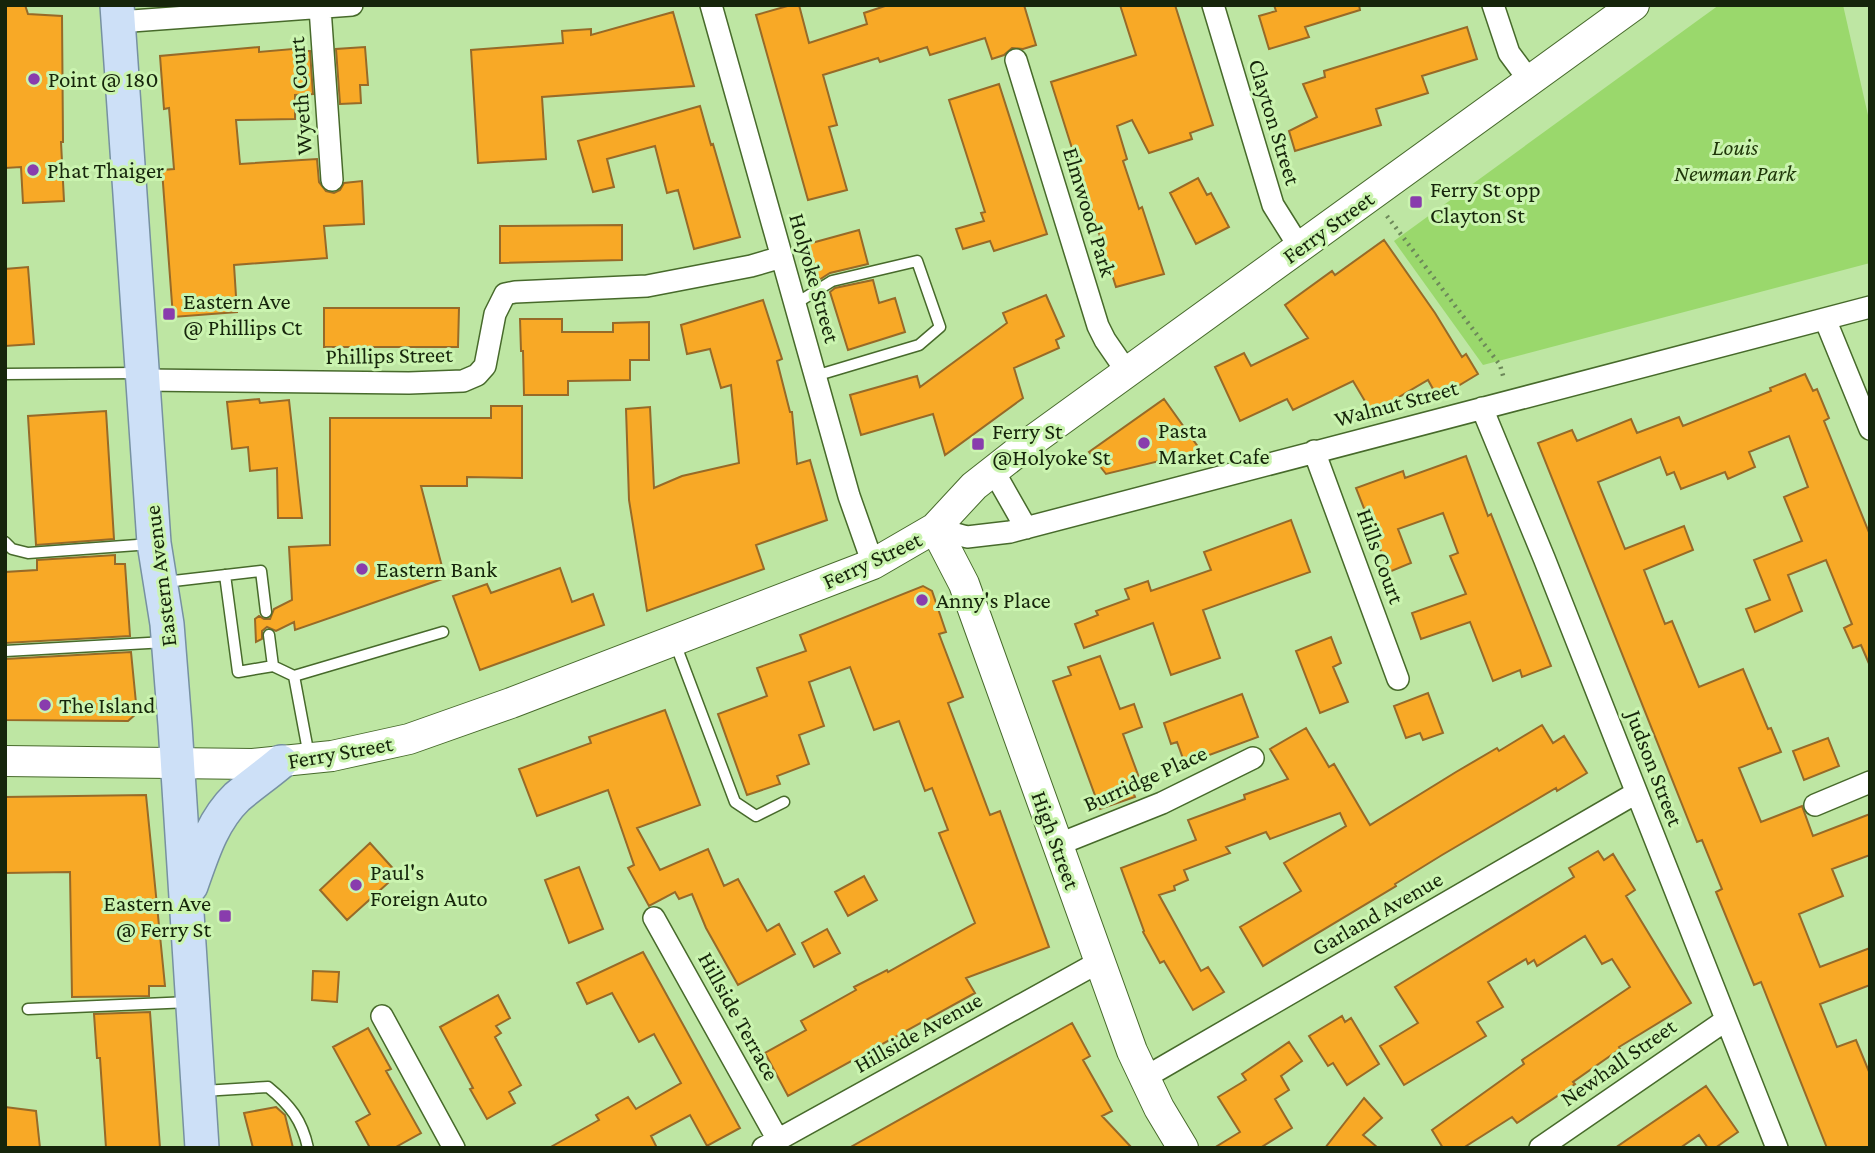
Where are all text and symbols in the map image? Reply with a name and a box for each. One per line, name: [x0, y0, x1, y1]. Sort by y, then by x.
street label: Wyeth Court: [283, 36, 317, 156]
street label: Clayton Street: [1244, 56, 1307, 188]
place label: Point @ 180: [48, 66, 158, 92]
marker: Point @ 180: [26, 71, 42, 87]
park label: Louis Newman Park: [1674, 134, 1797, 186]
street label: Elmwood Park: [1058, 144, 1122, 280]
place label: Phat Thaiger: [47, 157, 164, 183]
marker: Phat Thaiger: [25, 162, 41, 178]
place label: Ferry St opp Clayton St: [1430, 176, 1540, 228]
street label: Ferry Street: [1277, 185, 1379, 269]
marker: Ferry St opp Clayton St: [1408, 194, 1424, 210]
street label: Holyoke Street: [784, 210, 846, 346]
place label: Eastern Ave @ Phillips Ct: [183, 288, 303, 340]
marker: Eastern Ave @ Phillips Ct: [161, 306, 177, 322]
street label: Phillips Street: [325, 341, 453, 369]
street label: Walnut Street: [1331, 374, 1461, 432]
place label: Pasta Market Cafe: [1158, 417, 1270, 469]
place label: Ferry St @Holyoke St: [992, 418, 1111, 470]
marker: Pasta Market Cafe: [1136, 435, 1152, 451]
marker: Ferry St @Holyoke St: [970, 436, 986, 452]
street label: Eastern Avenue: [138, 504, 182, 648]
street label: Hills Court: [1352, 505, 1410, 608]
street label: Ferry Street: [818, 526, 926, 594]
place label: Eastern Bank: [376, 556, 497, 582]
marker: Eastern Bank: [354, 561, 370, 577]
place label: Anny's Place: [936, 587, 1051, 613]
marker: Anny's Place: [914, 592, 930, 608]
place label: The Island: [59, 692, 155, 718]
marker: The Island: [37, 697, 53, 713]
street label: Judson Street: [1620, 704, 1689, 830]
street label: Ferry Street: [285, 730, 395, 774]
street label: Burridge Place: [1079, 739, 1211, 817]
street label: High Street: [1026, 787, 1086, 893]
place label: Paul's Foreign Auto: [370, 859, 488, 911]
street label: Garland Avenue: [1307, 865, 1447, 961]
marker: Paul's Foreign Auto: [348, 877, 364, 893]
place label: Eastern Ave @ Ferry St: [103, 890, 211, 942]
marker: Eastern Ave @ Ferry St: [217, 908, 233, 924]
street label: Hillside Terrace: [693, 947, 785, 1085]
street label: Hillside Avenue: [849, 986, 987, 1078]
street label: Newhall Street: [1555, 1012, 1681, 1111]

